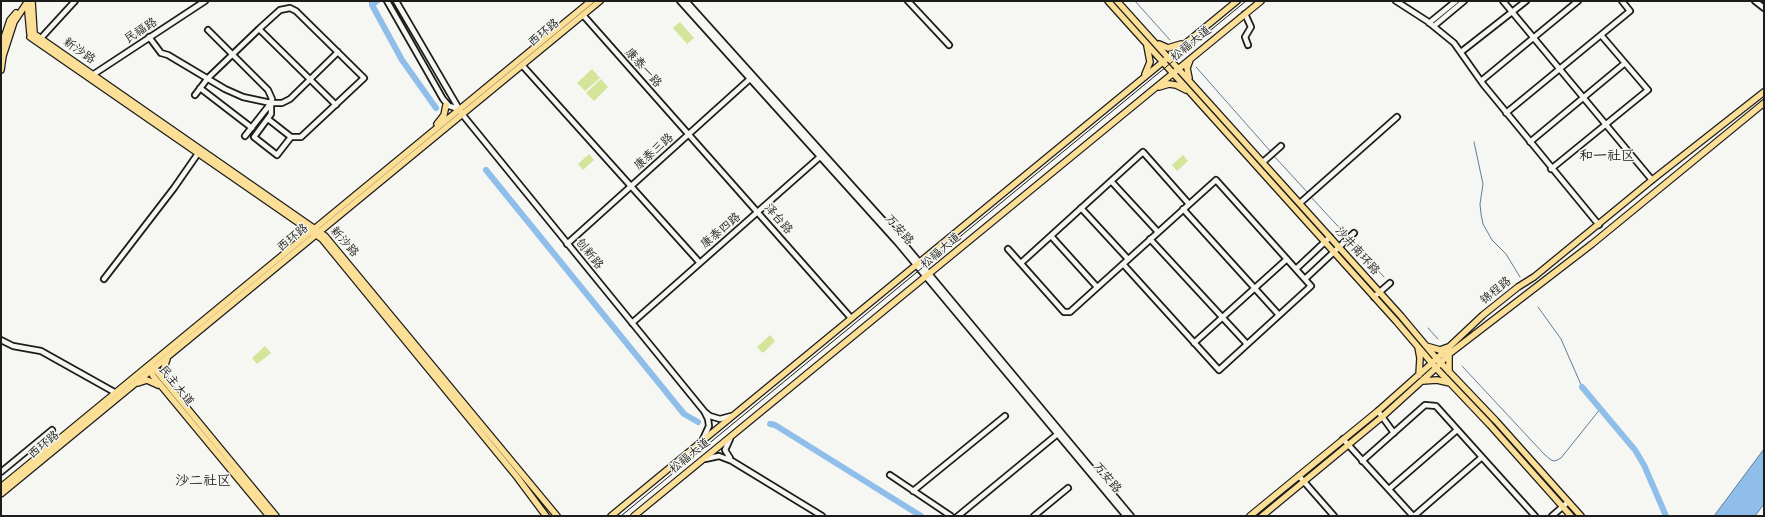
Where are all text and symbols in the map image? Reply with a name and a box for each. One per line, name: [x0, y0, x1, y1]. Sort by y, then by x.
street label: 民福路: [122, 15, 160, 47]
street label: 西环路: [525, 16, 563, 50]
street label: 松福大道: [1168, 23, 1214, 65]
street label: 新沙路: [60, 35, 98, 67]
street label: 康泰一路: [622, 45, 664, 91]
street label: 康泰三路: [631, 131, 677, 173]
district label: 和一社区: [1579, 148, 1635, 164]
street label: 泽台路: [761, 201, 795, 237]
street label: 康泰四路: [698, 210, 744, 252]
street label: 万安路: [882, 212, 916, 248]
street label: 西环路: [274, 221, 312, 255]
street label: 新沙路: [327, 224, 361, 260]
street label: 沙井南环路: [1332, 224, 1382, 278]
street label: 松福大道: [918, 230, 964, 272]
street label: 创新路: [572, 235, 606, 273]
street label: 锦程路: [1477, 274, 1515, 308]
street label: 民主大道: [155, 363, 197, 409]
street label: 西环路: [25, 428, 63, 462]
street label: 松福大道: [667, 435, 713, 477]
street label: 万安路: [1090, 460, 1124, 496]
district label: 沙二社区: [175, 473, 231, 489]

